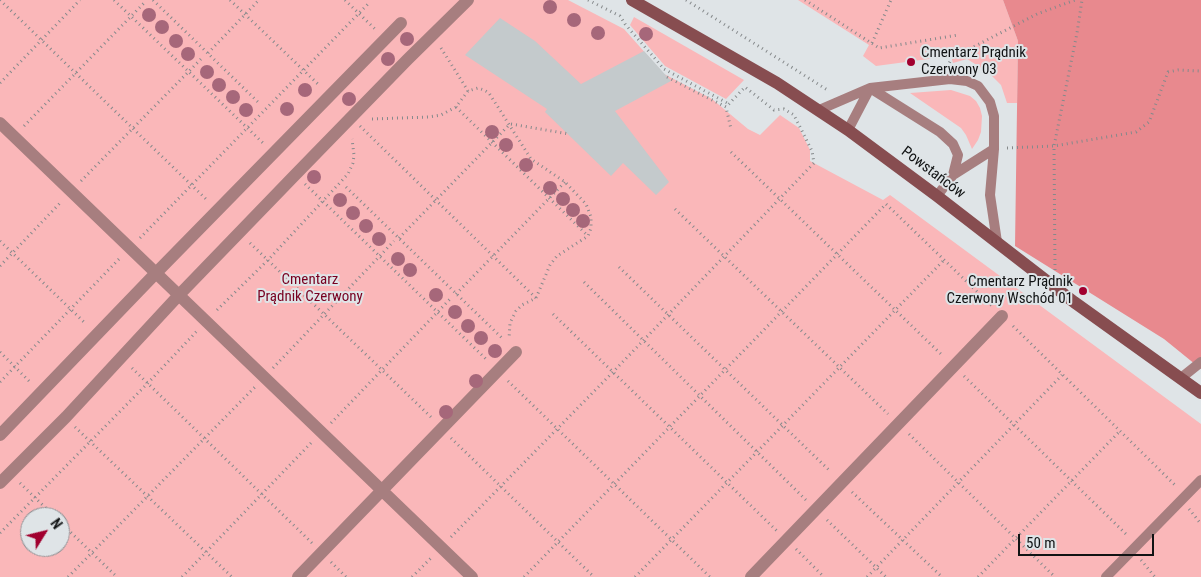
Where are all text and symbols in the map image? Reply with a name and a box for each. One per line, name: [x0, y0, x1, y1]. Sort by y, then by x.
place label: Cmentarz Prądnik Czerwony 03: [921, 44, 1026, 79]
marker: Cmentarz Prądnik Czerwony 03: [905, 56, 917, 68]
street label: Powstańców: [897, 143, 969, 203]
park label: Cmentarz Prądnik Czerwony: [257, 271, 363, 306]
place label: Cmentarz Prądnik Czerwony Wschód 01: [946, 273, 1073, 308]
marker: Cmentarz Prądnik Czerwony Wschód 01: [1077, 285, 1089, 297]
north arrow: [20, 507, 70, 557]
text: N: [47, 516, 65, 532]
scale bar: [1021, 524, 1157, 556]
text: 50 m: [1026, 534, 1056, 552]

